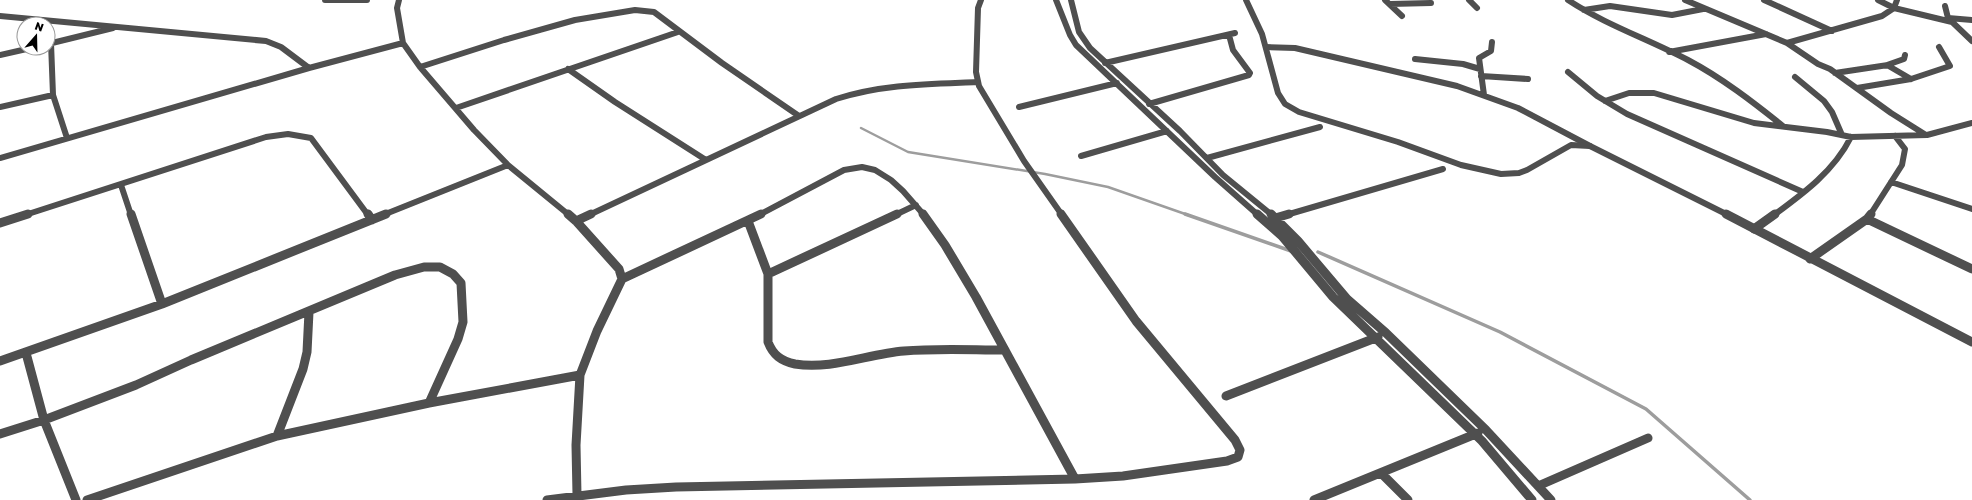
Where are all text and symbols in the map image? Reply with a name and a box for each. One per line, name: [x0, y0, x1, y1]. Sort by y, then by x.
north arrow: [16, 16, 56, 56]
text: N: [33, 19, 46, 34]

